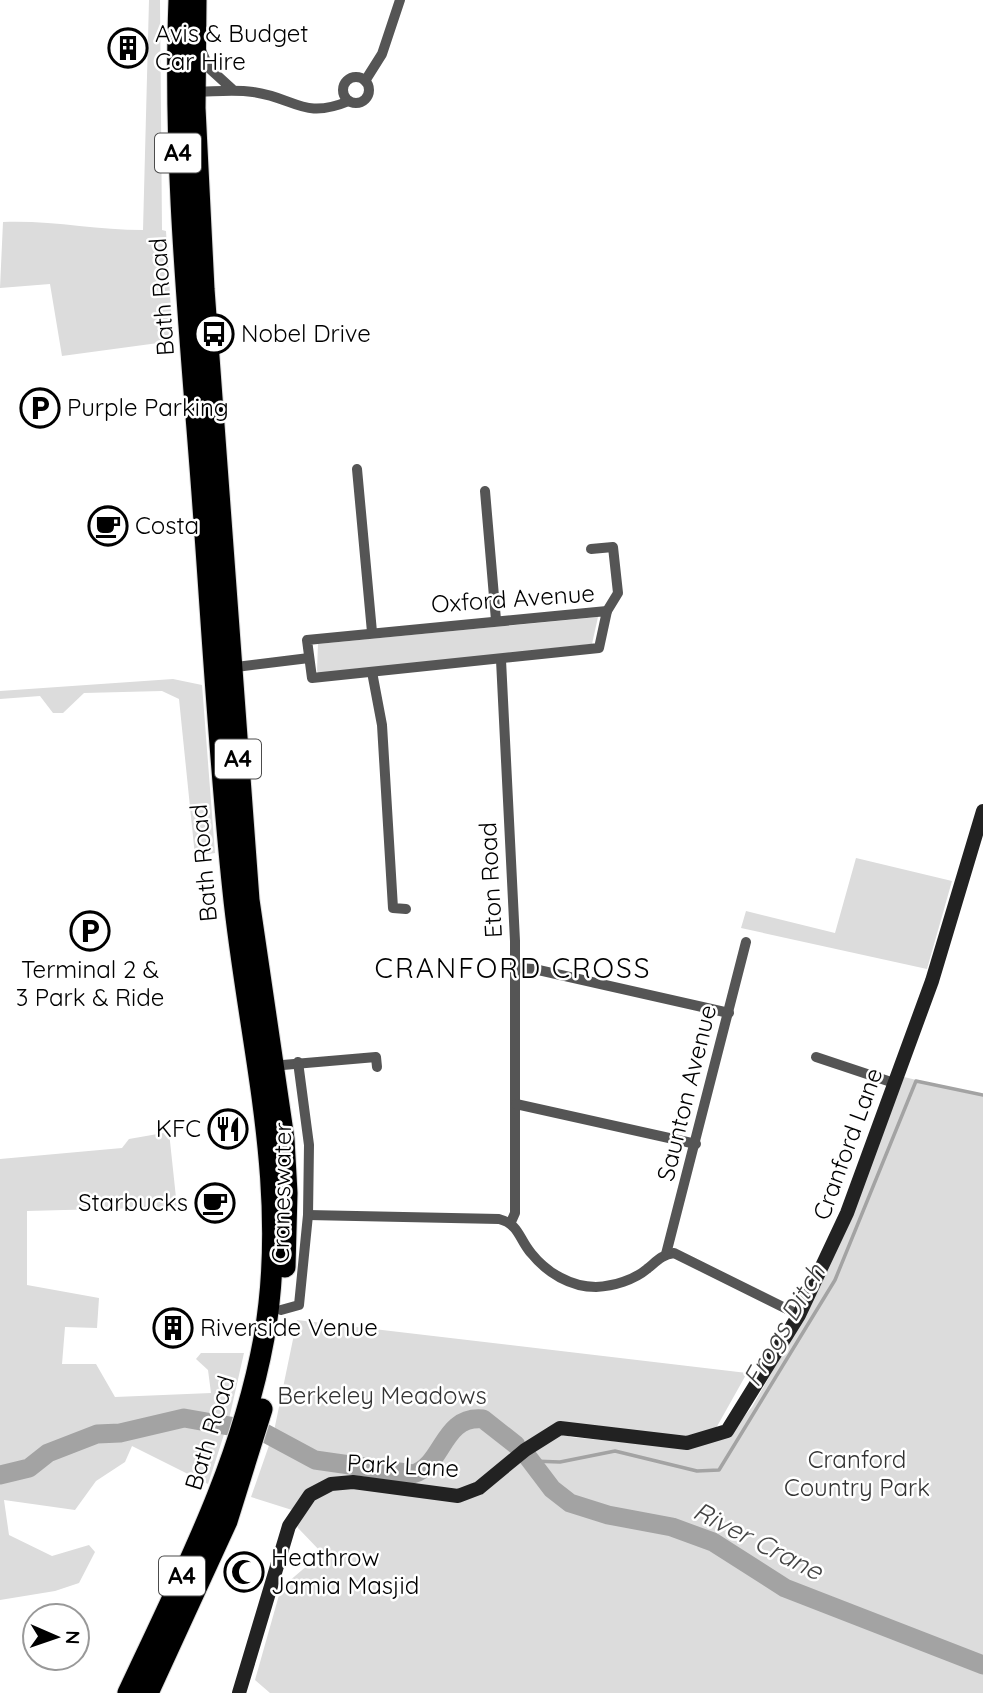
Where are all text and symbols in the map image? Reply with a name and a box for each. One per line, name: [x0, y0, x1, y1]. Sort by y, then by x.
place label: Avis & Budget Car Hire: [155, 18, 308, 76]
building icon: Avis & Budget Car Hire: [107, 27, 149, 69]
road number: A4: [155, 134, 201, 172]
street label: Bath Road: [142, 237, 180, 357]
bus stop icon: Nobel Drive: [193, 313, 235, 355]
place label: Nobel Drive: [241, 318, 371, 348]
parking icon: Purple Parking: [19, 387, 61, 429]
place label: Purple Parking: [67, 392, 229, 422]
cafe icon: Costa: [87, 505, 129, 547]
place label: Costa: [135, 510, 199, 540]
street label: Oxford Avenue: [430, 577, 596, 619]
road number: A4: [215, 740, 261, 778]
street label: Bath Road: [183, 803, 223, 923]
street label: Eton Road: [472, 821, 508, 939]
parking icon: Terminal 2 & 3 Park & Ride: [69, 910, 111, 952]
district label: CRANFORD CROSS: [375, 950, 651, 985]
place label: Terminal 2 & 3 Park & Ride: [16, 954, 164, 1012]
street label: Saunton Avenue: [650, 1002, 722, 1184]
street label: Cranford Lane: [806, 1063, 888, 1224]
restaurant icon: KFC: [207, 1108, 249, 1150]
place label: KFC: [156, 1113, 201, 1143]
street label: Craneswater: [265, 1122, 297, 1264]
cafe icon: Starbucks: [194, 1182, 236, 1224]
place label: Starbucks: [78, 1187, 188, 1217]
water label: Frogs Ditch: [735, 1257, 832, 1392]
building icon: Riverside Venue: [152, 1307, 194, 1349]
place label: Riverside Venue: [200, 1312, 378, 1342]
street label: Bath Road: [177, 1372, 241, 1494]
park label: Berkeley Meadows: [277, 1380, 487, 1410]
park label: Cranford Country Park: [784, 1444, 930, 1502]
street label: Park Lane: [346, 1447, 460, 1483]
water label: River Crane: [688, 1494, 830, 1588]
place label: Heathrow Jamia Masjid: [271, 1542, 419, 1600]
mosque icon: Heathrow Jamia Masjid: [223, 1551, 265, 1593]
road number: A4: [159, 1556, 205, 1596]
north arrow: [21, 1602, 91, 1672]
text: N: [61, 1630, 85, 1645]

